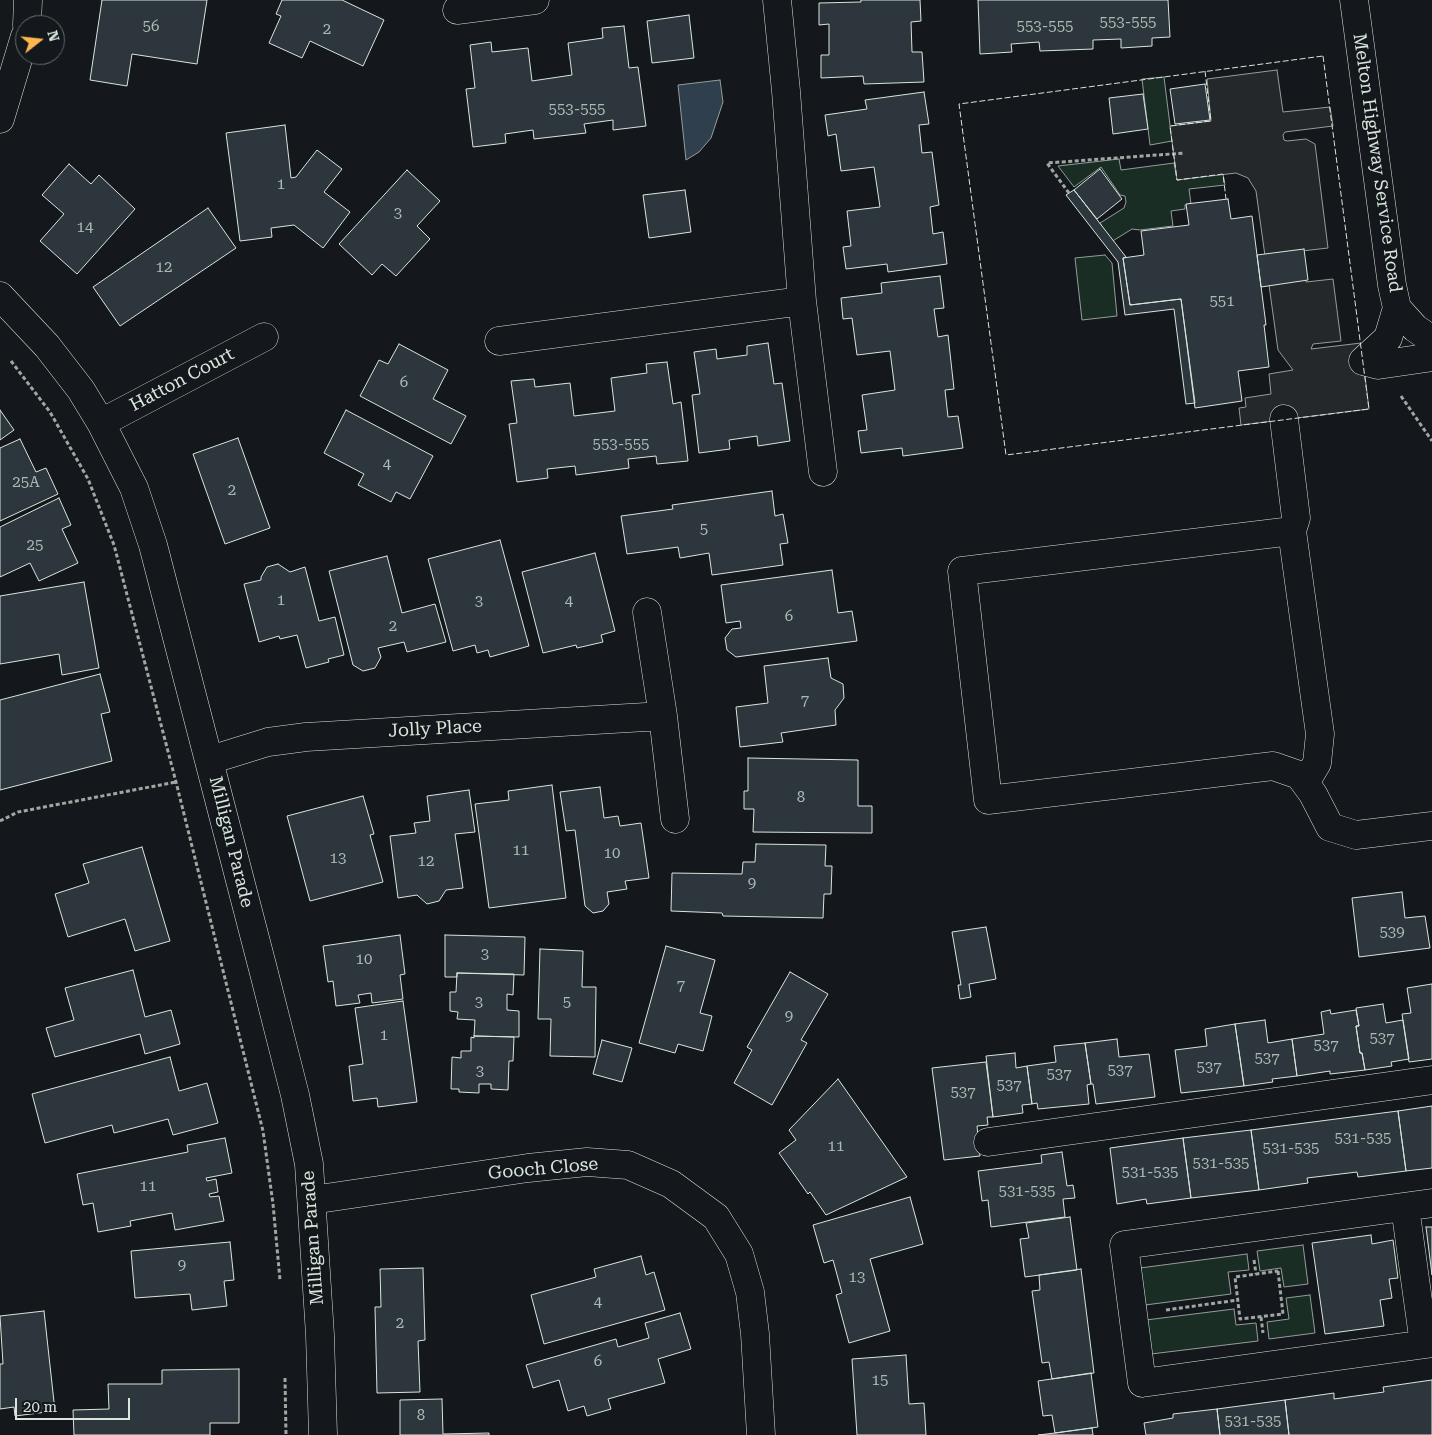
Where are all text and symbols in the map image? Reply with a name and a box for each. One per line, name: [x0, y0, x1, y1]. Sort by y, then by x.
house number: 553-555: [1099, 14, 1157, 32]
north arrow: [15, 15, 65, 65]
house number: 56: [143, 18, 159, 36]
house number: 553-555: [1016, 18, 1074, 36]
house number: 2: [323, 21, 331, 39]
text: N: [44, 29, 63, 44]
street label: Melton Highway Service Road: [1348, 32, 1406, 294]
house number: 553-555: [548, 101, 606, 119]
house number: 1: [277, 176, 285, 194]
house number: 3: [394, 205, 402, 223]
house number: 14: [77, 219, 93, 237]
house number: 12: [156, 259, 172, 277]
house number: 551: [1209, 293, 1235, 311]
street label: Hatton Court: [126, 344, 238, 416]
house number: 6: [400, 374, 408, 392]
house number: 553-555: [592, 436, 650, 454]
house number: 4: [383, 456, 391, 474]
house number: 25A: [12, 474, 40, 492]
house number: 2: [228, 482, 236, 500]
house number: 5: [700, 521, 708, 539]
house number: 25: [27, 537, 43, 555]
house number: 1: [277, 592, 285, 610]
house number: 3: [475, 593, 483, 611]
house number: 4: [565, 593, 573, 611]
house number: 6: [785, 608, 793, 626]
house number: 2: [389, 618, 397, 636]
house number: 7: [801, 692, 809, 710]
street label: Jolly Place: [388, 716, 482, 742]
street label: Milligan Parade: [204, 774, 258, 910]
house number: 8: [797, 789, 805, 807]
house number: 11: [513, 842, 529, 860]
house number: 10: [604, 845, 620, 863]
house number: 13: [330, 850, 346, 868]
house number: 12: [418, 853, 434, 871]
house number: 9: [748, 875, 756, 893]
house number: 539: [1379, 924, 1405, 942]
house number: 3: [481, 946, 489, 964]
house number: 10: [356, 951, 372, 969]
house number: 7: [677, 977, 685, 995]
house number: 3: [475, 994, 483, 1012]
house number: 5: [563, 994, 571, 1012]
house number: 9: [785, 1008, 793, 1026]
house number: 1: [380, 1027, 388, 1045]
house number: 537: [1369, 1030, 1395, 1048]
house number: 537: [1313, 1037, 1339, 1055]
house number: 537: [1254, 1050, 1280, 1068]
house number: 537: [1196, 1059, 1222, 1077]
house number: 537: [1107, 1062, 1133, 1080]
house number: 3: [476, 1063, 484, 1081]
house number: 537: [1046, 1066, 1072, 1084]
house number: 537: [996, 1077, 1022, 1095]
house number: 537: [950, 1084, 976, 1102]
house number: 531-535: [1334, 1130, 1392, 1148]
house number: 11: [828, 1138, 844, 1156]
house number: 531-535: [1262, 1140, 1320, 1158]
street label: Gooch Close: [487, 1153, 599, 1185]
house number: 531-535: [1192, 1155, 1250, 1173]
house number: 531-535: [1121, 1164, 1179, 1182]
street label: Milligan Parade: [298, 1170, 328, 1306]
house number: 11: [140, 1178, 156, 1196]
house number: 531-535: [998, 1183, 1056, 1201]
house number: 9: [178, 1257, 186, 1275]
house number: 13: [849, 1269, 865, 1287]
house number: 4: [594, 1294, 602, 1312]
house number: 2: [396, 1315, 404, 1333]
house number: 6: [594, 1353, 602, 1371]
house number: 15: [872, 1372, 888, 1390]
scale bar: [18, 1388, 132, 1420]
text: 20 m: [23, 1398, 57, 1416]
house number: 8: [417, 1407, 425, 1425]
house number: 531-535: [1224, 1413, 1282, 1431]

